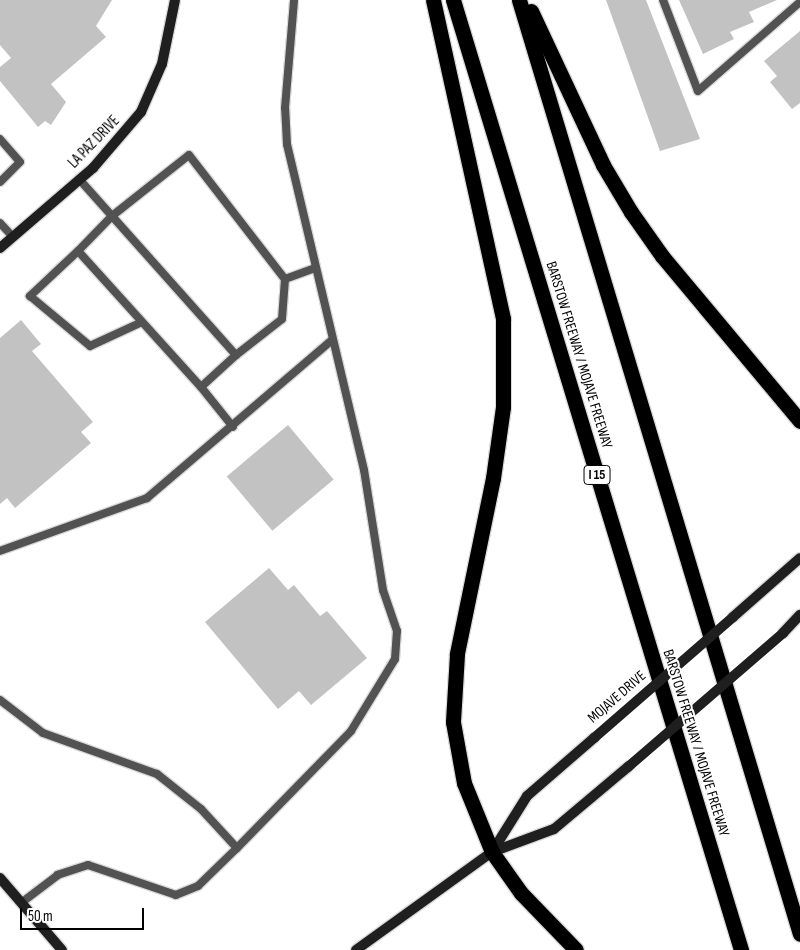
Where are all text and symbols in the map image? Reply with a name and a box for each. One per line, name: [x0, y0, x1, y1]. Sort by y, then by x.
street label: LA PAZ DRIVE: [65, 112, 123, 172]
street label: BARSTOW FREEWAY / MOJAVE FREEWAY: [542, 259, 616, 451]
road number: I 15: [583, 464, 611, 486]
street label: BARSTOW FREEWAY / MOJAVE FREEWAY: [659, 647, 733, 839]
street label: MOJAVE DRIVE: [584, 667, 650, 727]
scale bar: [22, 898, 146, 930]
text: 50 m: [28, 907, 53, 926]

